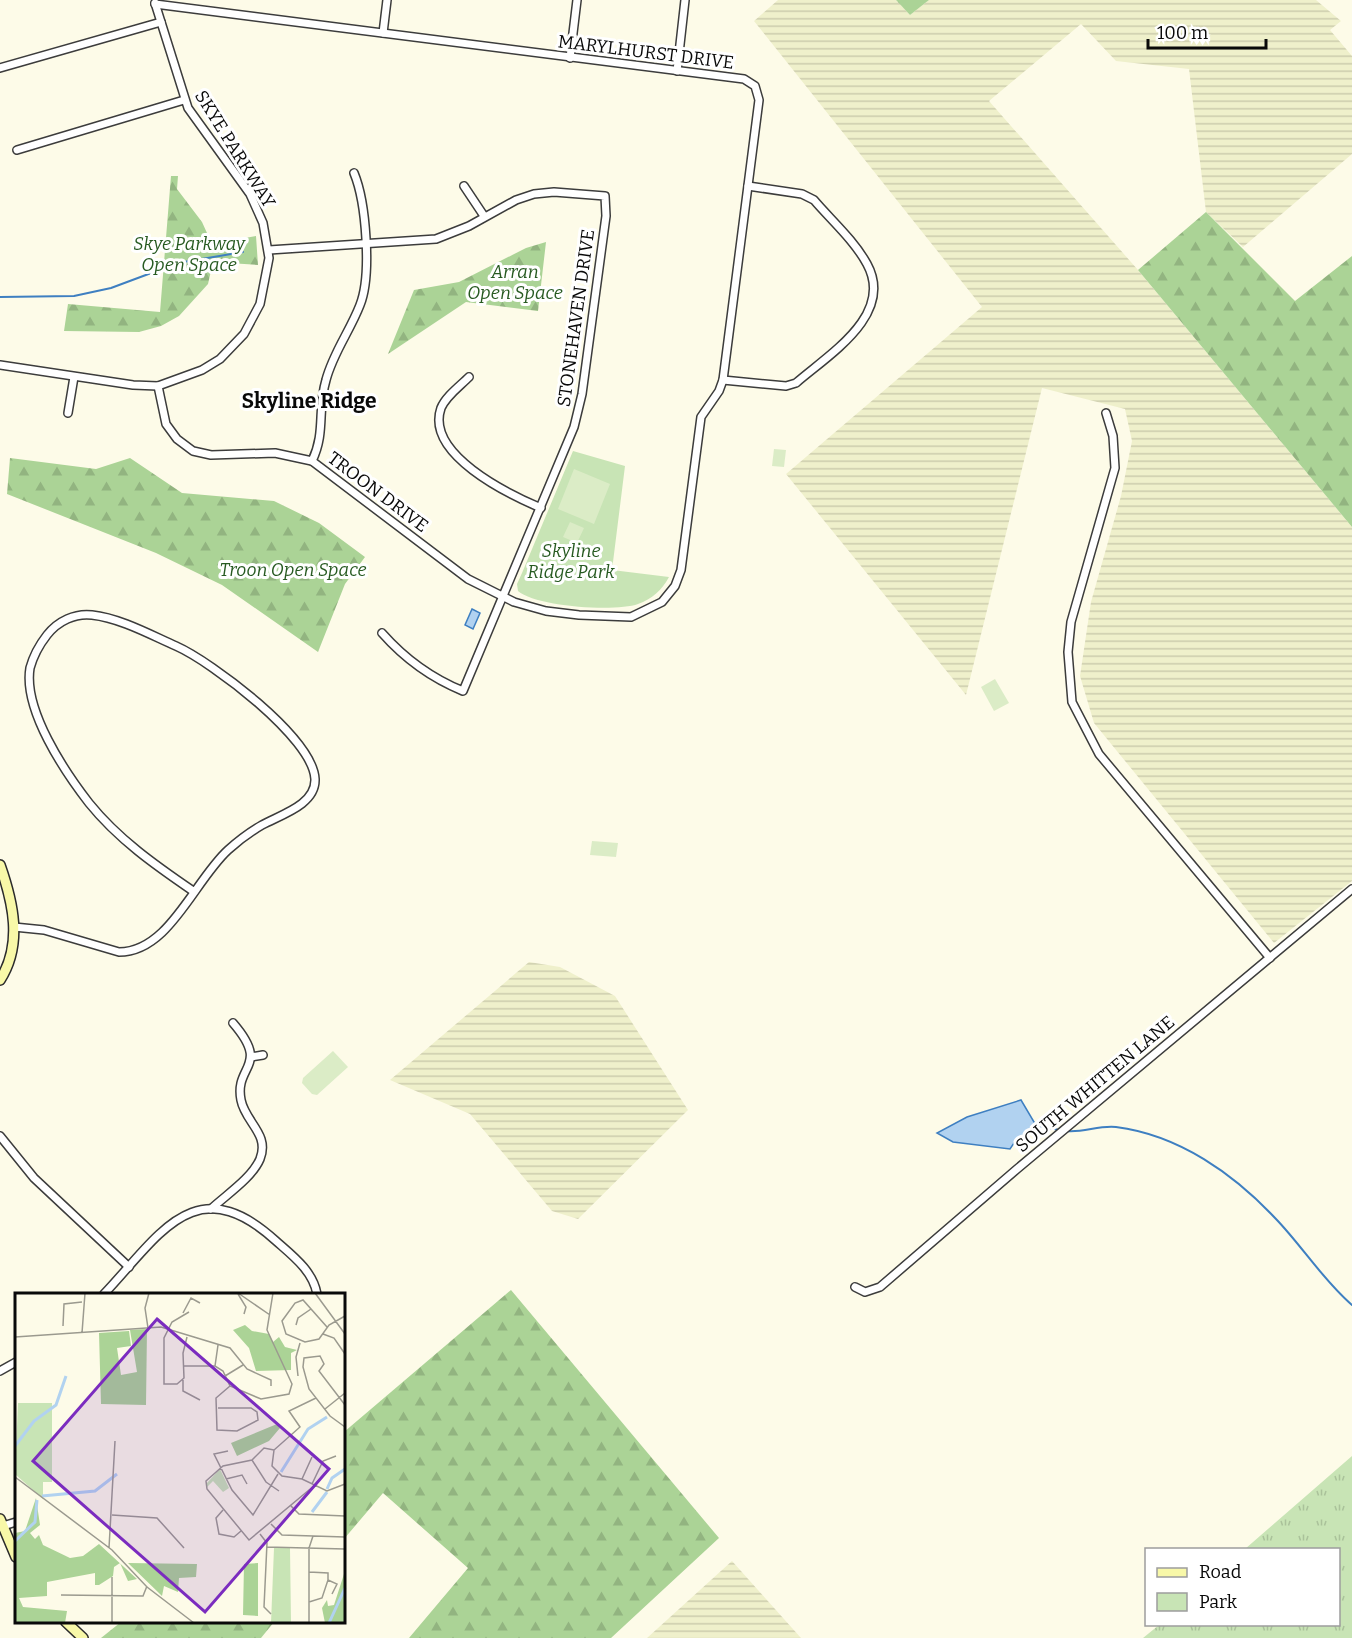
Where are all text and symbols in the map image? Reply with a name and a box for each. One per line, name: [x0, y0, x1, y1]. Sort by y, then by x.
scale bar: [1148, 12, 1266, 50]
text: 100 m: [1157, 22, 1208, 44]
street label: MARYLHURST DRIVE: [557, 30, 735, 74]
street label: SKYE PARKWAY: [190, 86, 280, 212]
street label: STONEHAVEN DRIVE: [553, 228, 599, 408]
park label: Skye Parkway Open Space: [133, 233, 246, 276]
park label: Arran Open Space: [467, 261, 563, 304]
district label: Skyline Ridge: [241, 388, 377, 414]
street label: TROON DRIVE: [323, 447, 433, 537]
park label: Skyline Ridge Park: [527, 540, 615, 583]
park label: Troon Open Space: [219, 559, 367, 581]
street label: SOUTH WHITTEN LANE: [1011, 1011, 1179, 1157]
inset map: [15, 1293, 345, 1623]
legend: [1145, 1548, 1340, 1626]
text: Road: [1199, 1561, 1242, 1583]
text: Park: [1199, 1591, 1238, 1613]

